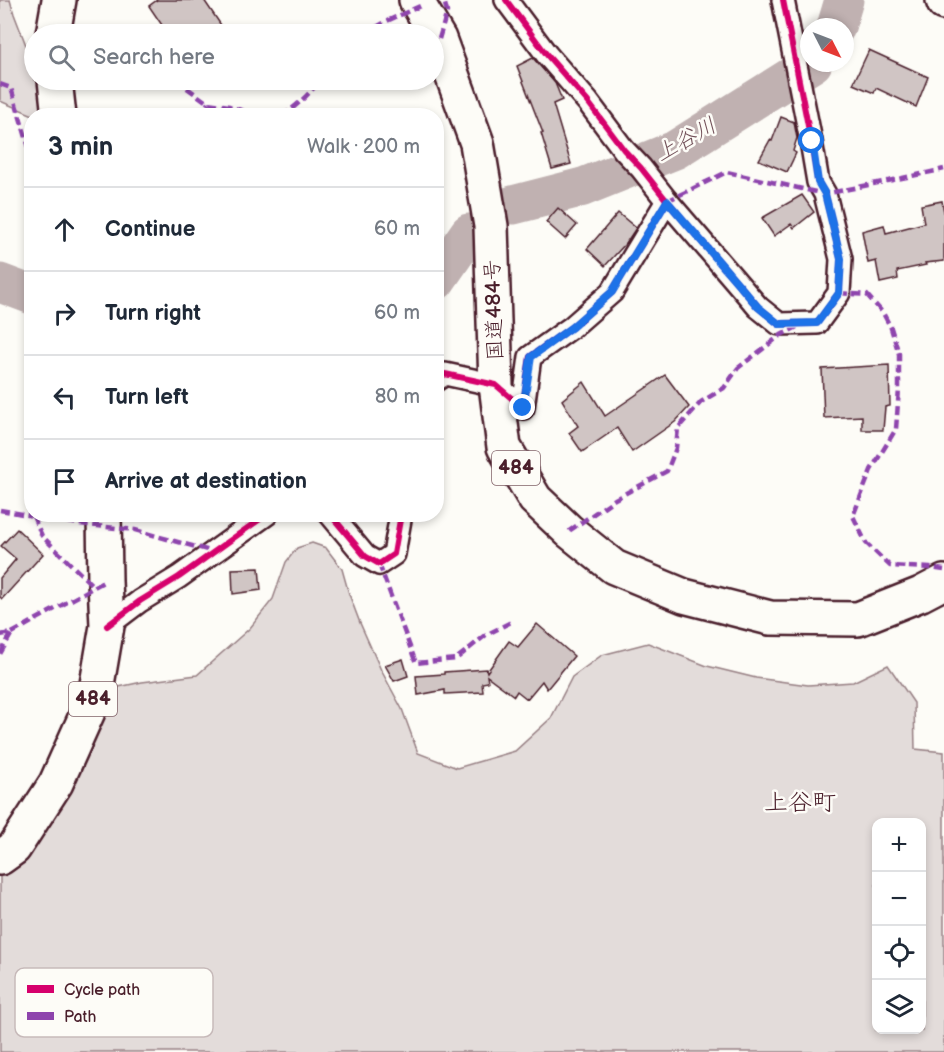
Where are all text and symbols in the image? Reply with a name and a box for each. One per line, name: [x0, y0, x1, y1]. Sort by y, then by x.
north arrow: [800, 18, 854, 72]
search box: [24, 24, 444, 90]
icon: search: [45, 41, 78, 74]
text: Search here: [93, 44, 215, 71]
water label: 上谷川: [651, 112, 721, 168]
route start: [798, 127, 824, 153]
text: 3 min: [48, 132, 113, 163]
text: Walk · 200 m: [307, 135, 420, 159]
icon: ahead: [48, 213, 81, 246]
text: Continue: [105, 216, 195, 243]
text: 60 m: [374, 217, 420, 241]
street label: 国道484号: [480, 259, 508, 361]
icon: right: [48, 297, 81, 330]
text: Turn right: [105, 300, 201, 327]
text: 60 m: [374, 301, 420, 325]
icon: left: [48, 381, 81, 414]
text: Turn left: [105, 384, 189, 411]
text: 80 m: [375, 385, 420, 409]
route end: [509, 394, 535, 420]
road number: 484: [492, 451, 540, 485]
icon: arrive: [48, 465, 81, 498]
text: Arrive at destination: [105, 468, 307, 495]
road number: 484: [69, 682, 117, 716]
district label: 上谷町: [764, 788, 836, 817]
map controls: [872, 818, 926, 1034]
button: +: [872, 818, 926, 872]
button: −: [872, 872, 926, 926]
button: locate: [872, 926, 926, 980]
legend: [15, 968, 213, 1037]
button: layers: [872, 980, 926, 1034]
text: Cycle path: [64, 981, 140, 1000]
text: Path: [64, 1008, 96, 1027]

